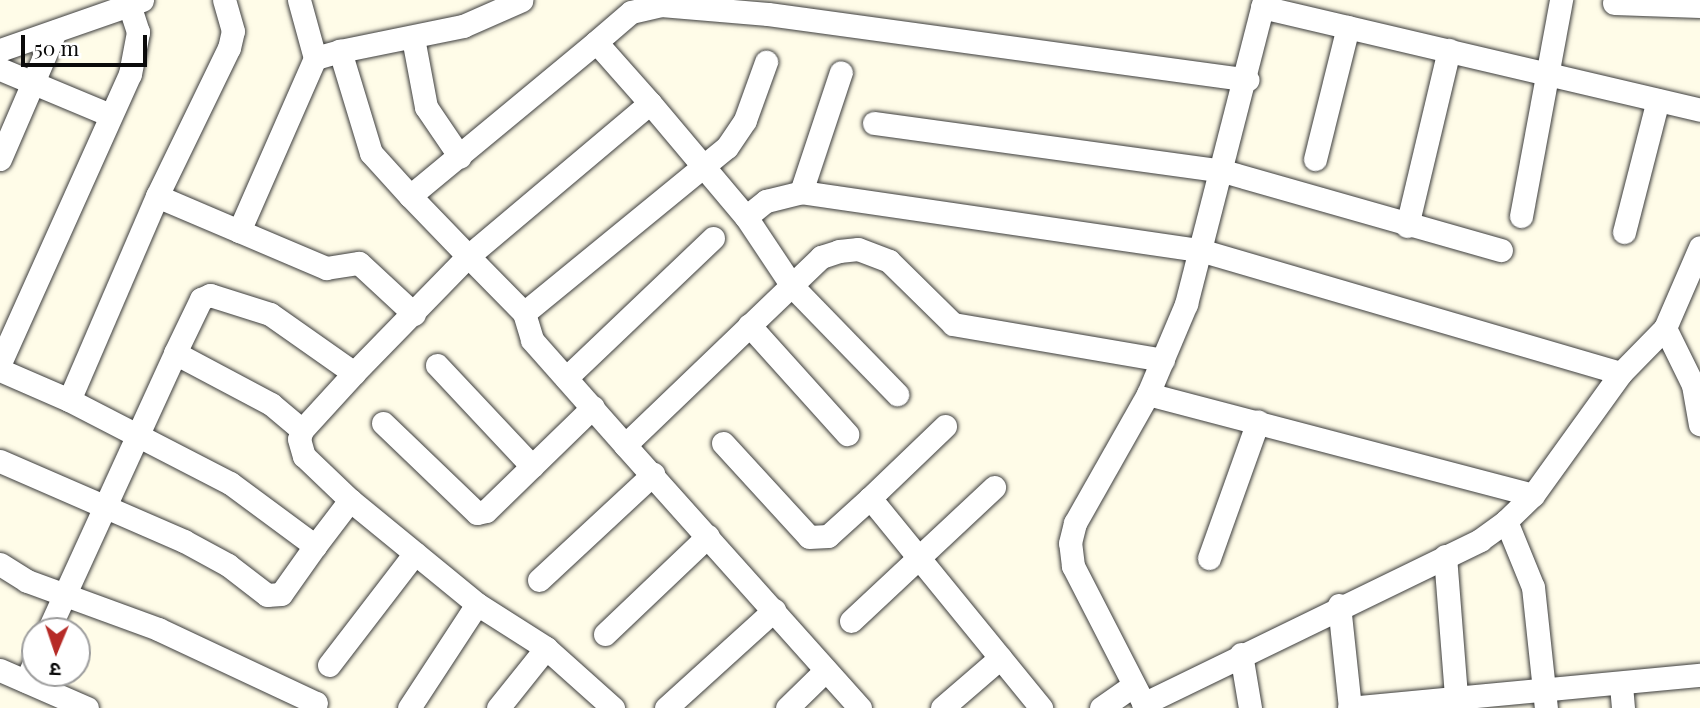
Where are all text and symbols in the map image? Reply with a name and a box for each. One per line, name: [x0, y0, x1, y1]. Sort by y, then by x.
scale bar: [24, 21, 150, 65]
text: 50 m: [34, 33, 79, 61]
north arrow: [21, 617, 91, 687]
text: उ: [49, 658, 61, 684]

